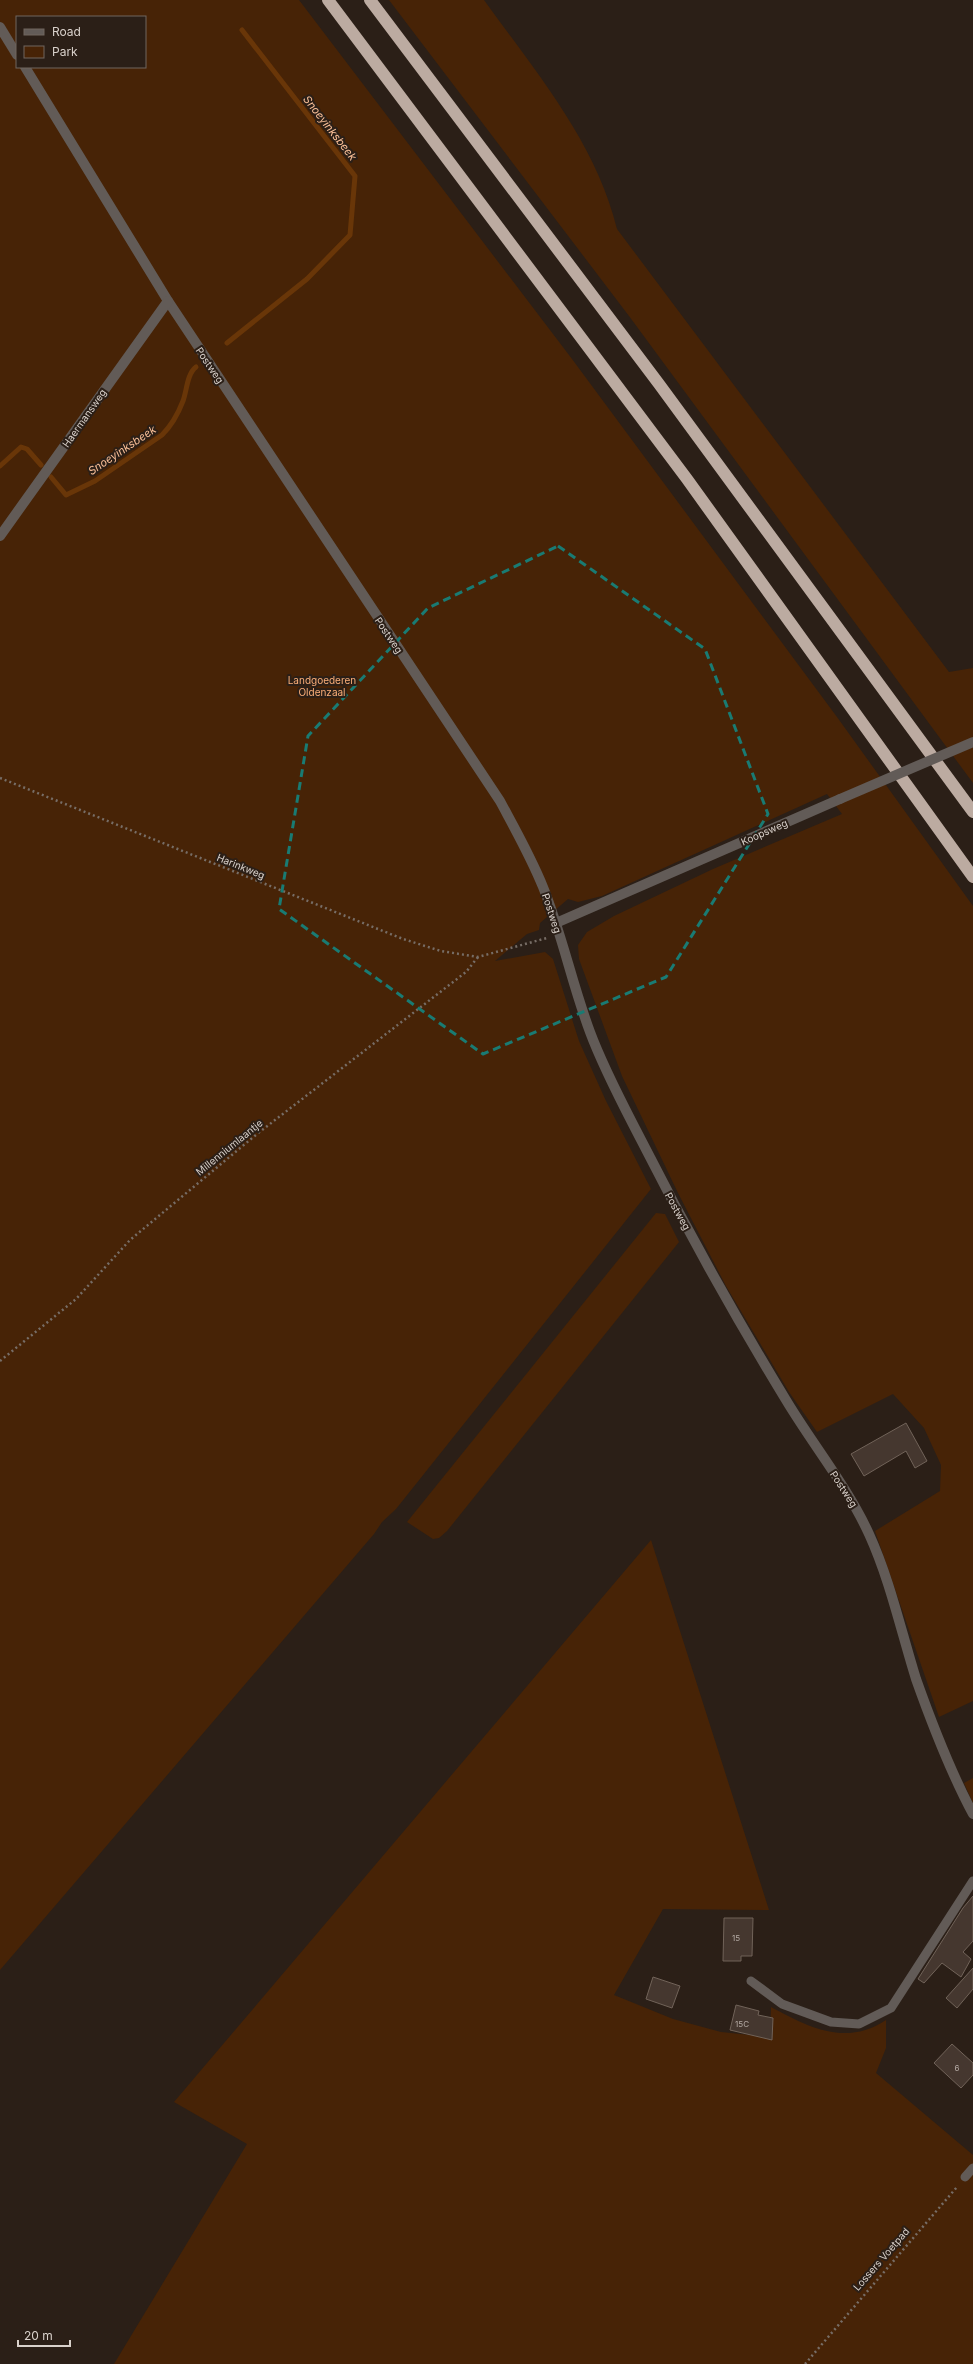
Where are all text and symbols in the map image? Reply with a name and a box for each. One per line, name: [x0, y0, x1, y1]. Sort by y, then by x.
legend: [16, 16, 146, 68]
text: Road: [52, 24, 81, 39]
text: Park: [52, 44, 78, 59]
water label: Snoeyinksbeek: [300, 93, 360, 164]
street label: Postweg: [194, 345, 226, 385]
street label: Haermansweg: [59, 387, 109, 449]
water label: Snoeyinksbeek: [85, 422, 159, 478]
street label: Postweg: [373, 615, 405, 655]
park label: Landgoederen Oldenzaal: [288, 674, 356, 698]
street label: Koopsweg: [739, 816, 789, 848]
street label: Harinkweg: [215, 851, 267, 881]
street label: Postweg: [540, 892, 564, 934]
street label: Millenniumlaantje: [193, 1116, 265, 1178]
street label: Postweg: [663, 1190, 693, 1232]
street label: Postweg: [828, 1469, 860, 1509]
house number: 15: [732, 1933, 740, 1943]
house number: 15C: [735, 2019, 749, 2029]
house number: 6: [955, 2063, 960, 2073]
street label: Lossers Voetpad: [850, 2225, 912, 2293]
scale bar: [18, 2322, 70, 2348]
text: 20 m: [24, 2328, 53, 2343]

